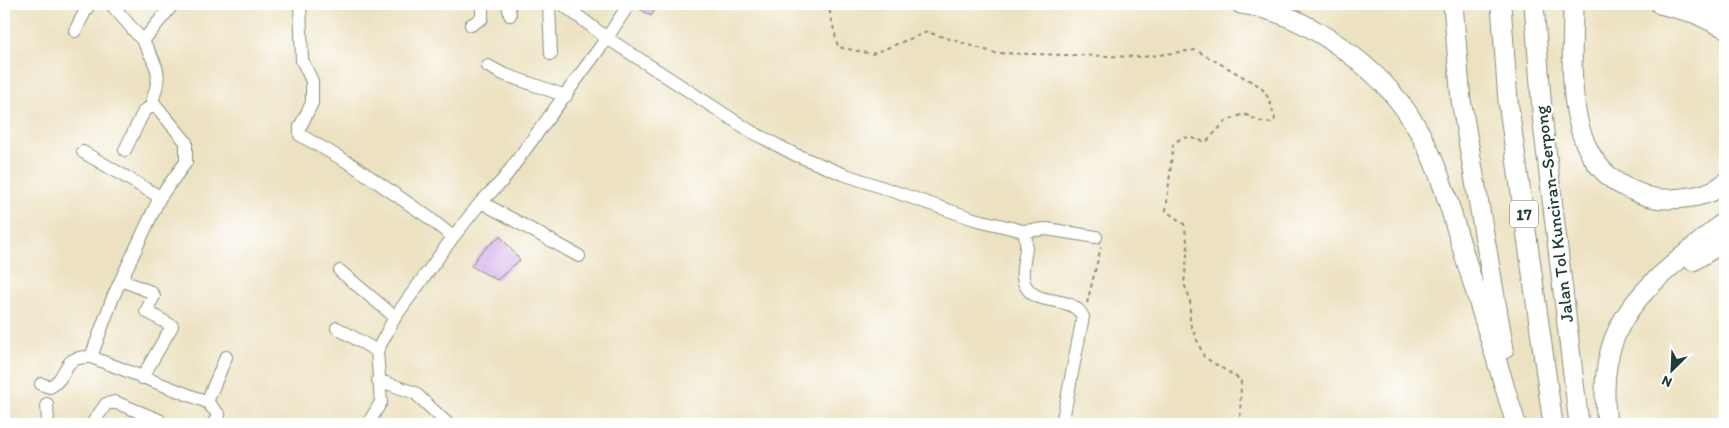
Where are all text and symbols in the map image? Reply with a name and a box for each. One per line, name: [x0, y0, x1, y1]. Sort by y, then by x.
street label: Jalan Tol Kunciran–Serpong: [1530, 103, 1578, 324]
road number: 17: [1510, 200, 1538, 228]
north arrow: [1646, 346, 1696, 396]
text: N: [1659, 372, 1675, 391]

